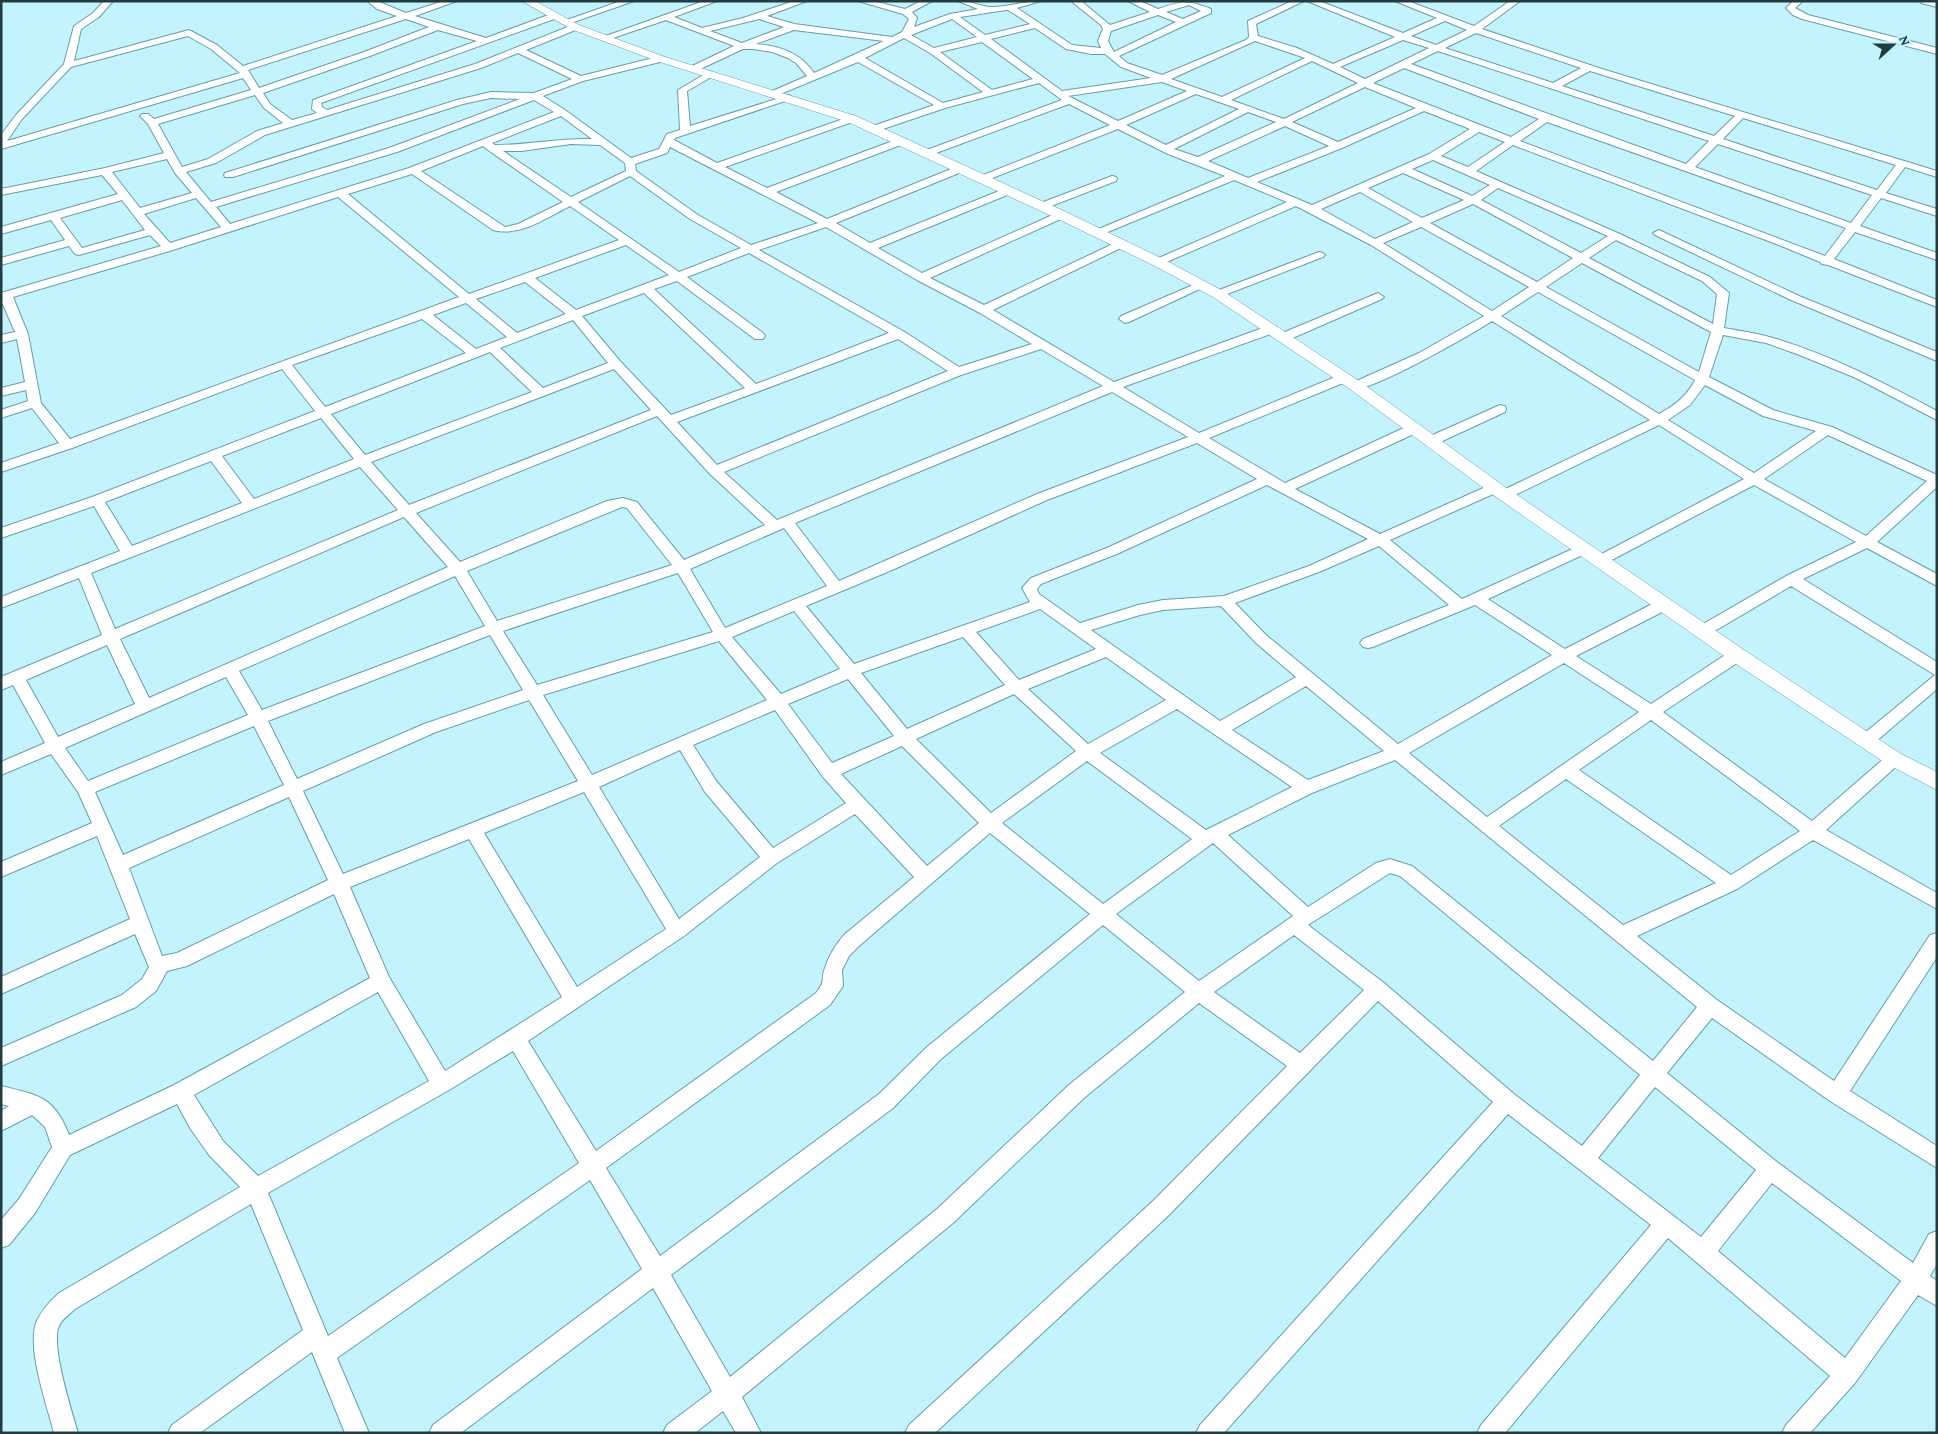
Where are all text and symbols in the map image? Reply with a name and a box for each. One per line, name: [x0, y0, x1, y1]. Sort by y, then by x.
north arrow: [1868, 20, 1918, 70]
text: N: [1896, 33, 1914, 48]

